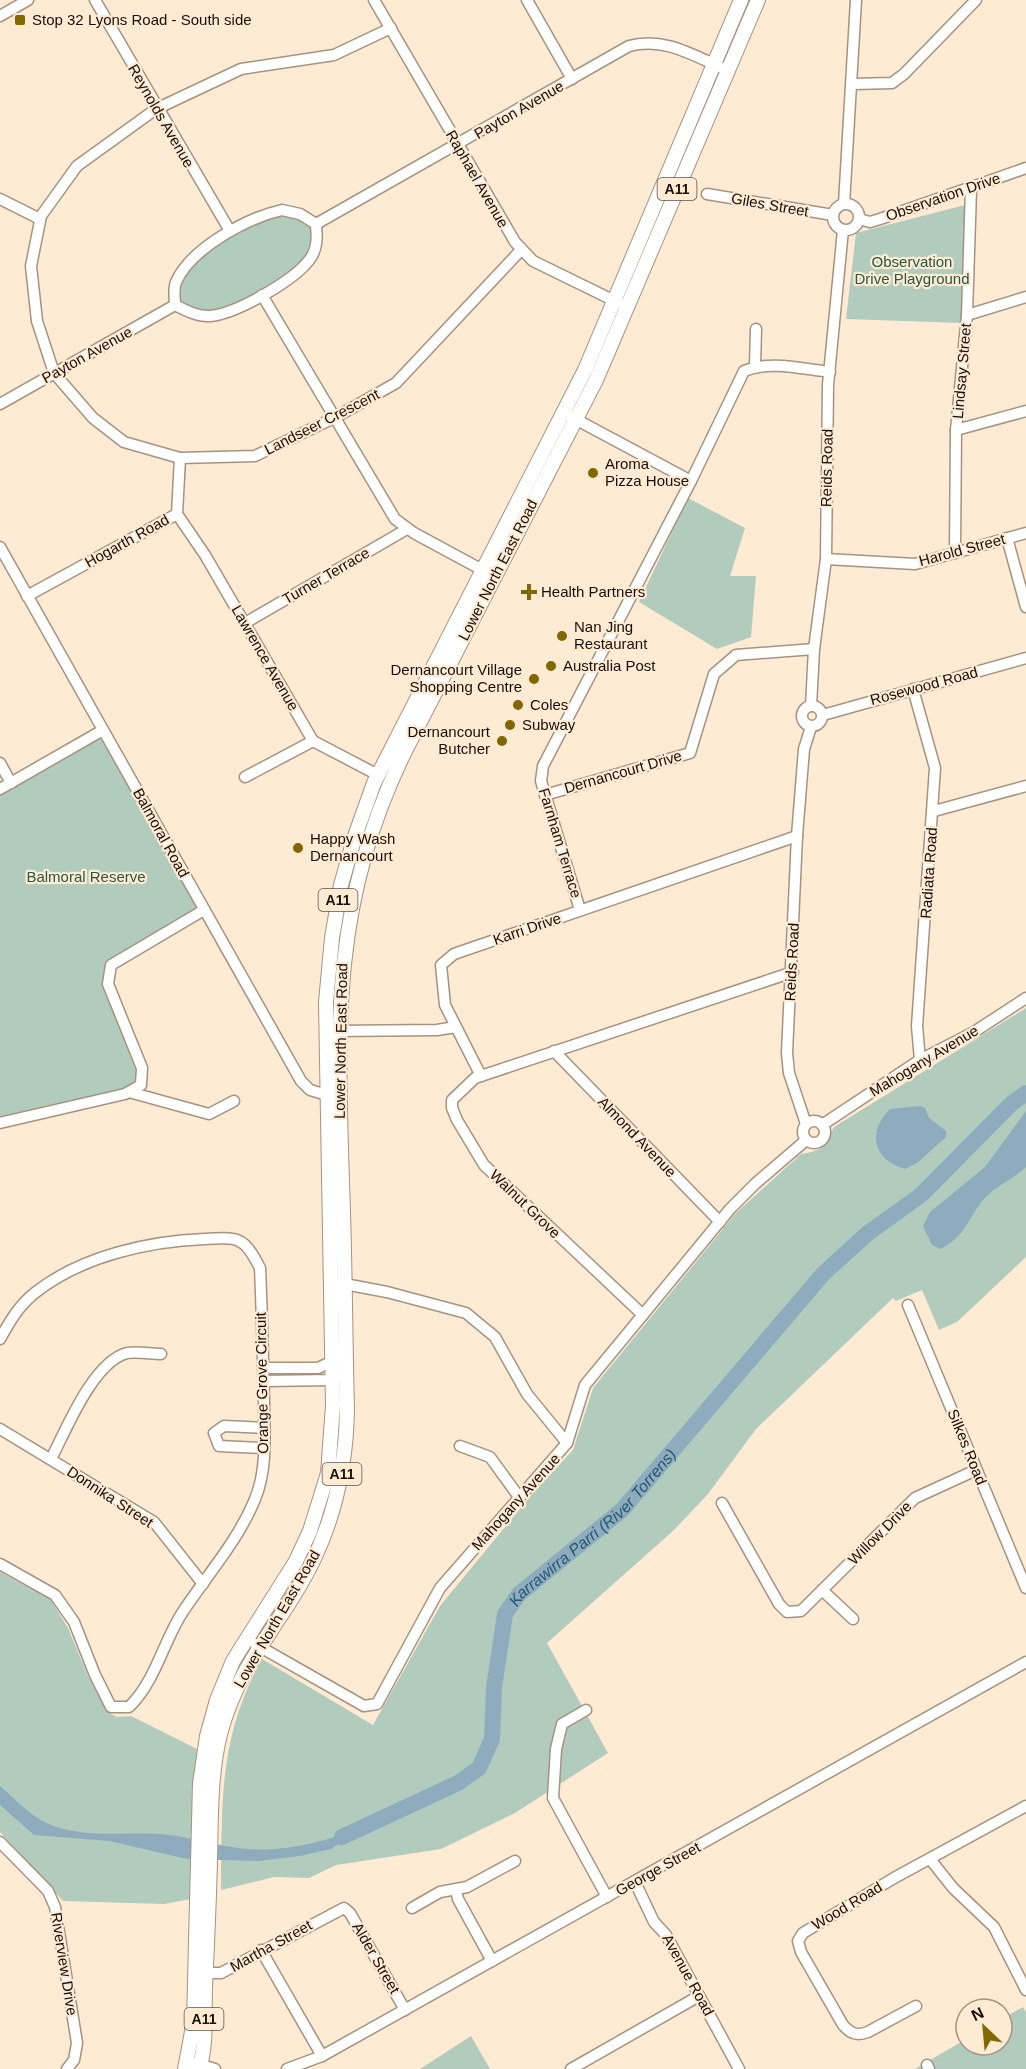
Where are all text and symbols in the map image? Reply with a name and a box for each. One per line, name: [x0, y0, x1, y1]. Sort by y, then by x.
place label: Stop 32 Lyons Road - South side: [32, 11, 252, 28]
marker: Stop 32 Lyons Road - South side: [13, 13, 27, 27]
street label: Reynolds Avenue: [125, 61, 198, 170]
street label: Payton Avenue: [471, 77, 567, 142]
street label: Raphael Avenue: [443, 127, 512, 231]
street label: Observation Drive: [883, 169, 1002, 224]
road number: A11: [658, 178, 696, 200]
street label: Giles Street: [730, 189, 811, 220]
park label: Observation Drive Playground: [854, 253, 970, 287]
street label: Lindsay Street: [949, 322, 974, 419]
street label: Payton Avenue: [39, 323, 135, 386]
street label: Landseer Crescent: [261, 385, 383, 458]
street label: Reids Road: [817, 429, 836, 507]
place label: Aroma Pizza House: [605, 455, 689, 489]
marker: Aroma Pizza House: [586, 466, 600, 480]
street label: Lower North East Road: [455, 496, 541, 643]
street label: Hogarth Road: [82, 510, 172, 571]
street label: Harold Street: [917, 530, 1008, 569]
street label: Turner Terrace: [279, 544, 372, 607]
place label: Health Partners: [541, 583, 645, 600]
marker: Health Partners: [522, 585, 536, 599]
street label: Lawrence Avenue: [228, 602, 303, 714]
place label: Nan Jing Restaurant: [574, 618, 648, 652]
marker: Nan Jing Restaurant: [555, 629, 569, 643]
place label: Australia Post: [563, 657, 656, 674]
marker: Australia Post: [544, 659, 558, 673]
place label: Dernancourt Village Shopping Centre: [391, 661, 522, 695]
street label: Rosewood Road: [868, 663, 980, 708]
marker: Dernancourt Village Shopping Centre: [527, 672, 541, 686]
place label: Coles: [530, 696, 568, 713]
marker: Coles: [511, 698, 525, 712]
place label: Subway: [522, 716, 576, 733]
marker: Subway: [503, 718, 517, 732]
place label: Dernancourt Butcher: [407, 723, 491, 757]
marker: Dernancourt Butcher: [495, 734, 509, 748]
street label: Dernancourt Drive: [562, 747, 684, 796]
street label: Balmoral Road: [130, 785, 193, 880]
street label: Farnham Terrace: [536, 786, 585, 900]
street label: Radiata Road: [917, 827, 940, 919]
place label: Happy Wash Dernancourt: [310, 830, 395, 864]
marker: Happy Wash Dernancourt: [291, 841, 305, 855]
park label: Balmoral Reserve: [26, 868, 146, 885]
road number: A11: [318, 889, 358, 911]
street label: Karri Drive: [491, 909, 563, 948]
street label: Reids Road: [781, 922, 802, 1002]
street label: Lower North East Road: [331, 963, 350, 1119]
street label: Mahogany Avenue: [866, 1021, 981, 1100]
street label: Almond Avenue: [595, 1093, 680, 1180]
street label: Walnut Grove: [487, 1166, 564, 1241]
street label: Orange Grove Circuit: [252, 1311, 271, 1454]
street label: Silkes Road: [945, 1407, 990, 1487]
water label: Karrawirra Parri (River Torrens): [505, 1446, 679, 1609]
street label: Mahogany Avenue: [468, 1450, 563, 1553]
street label: Donnika Street: [64, 1462, 157, 1531]
road number: A11: [322, 1463, 362, 1485]
street label: Willow Drive: [844, 1497, 915, 1568]
street label: Lower North East Road: [230, 1547, 323, 1691]
street label: George Street: [612, 1838, 704, 1899]
street label: Wood Road: [809, 1878, 885, 1933]
street label: Riverview Drive: [48, 1911, 81, 2017]
street label: Martha Street: [227, 1916, 315, 1975]
street label: Alder Street: [349, 1919, 404, 1997]
street label: Avenue Road: [659, 1931, 718, 2019]
north arrow: [954, 1997, 1014, 2057]
text: N: [969, 2004, 987, 2024]
road number: A11: [184, 2008, 224, 2030]

